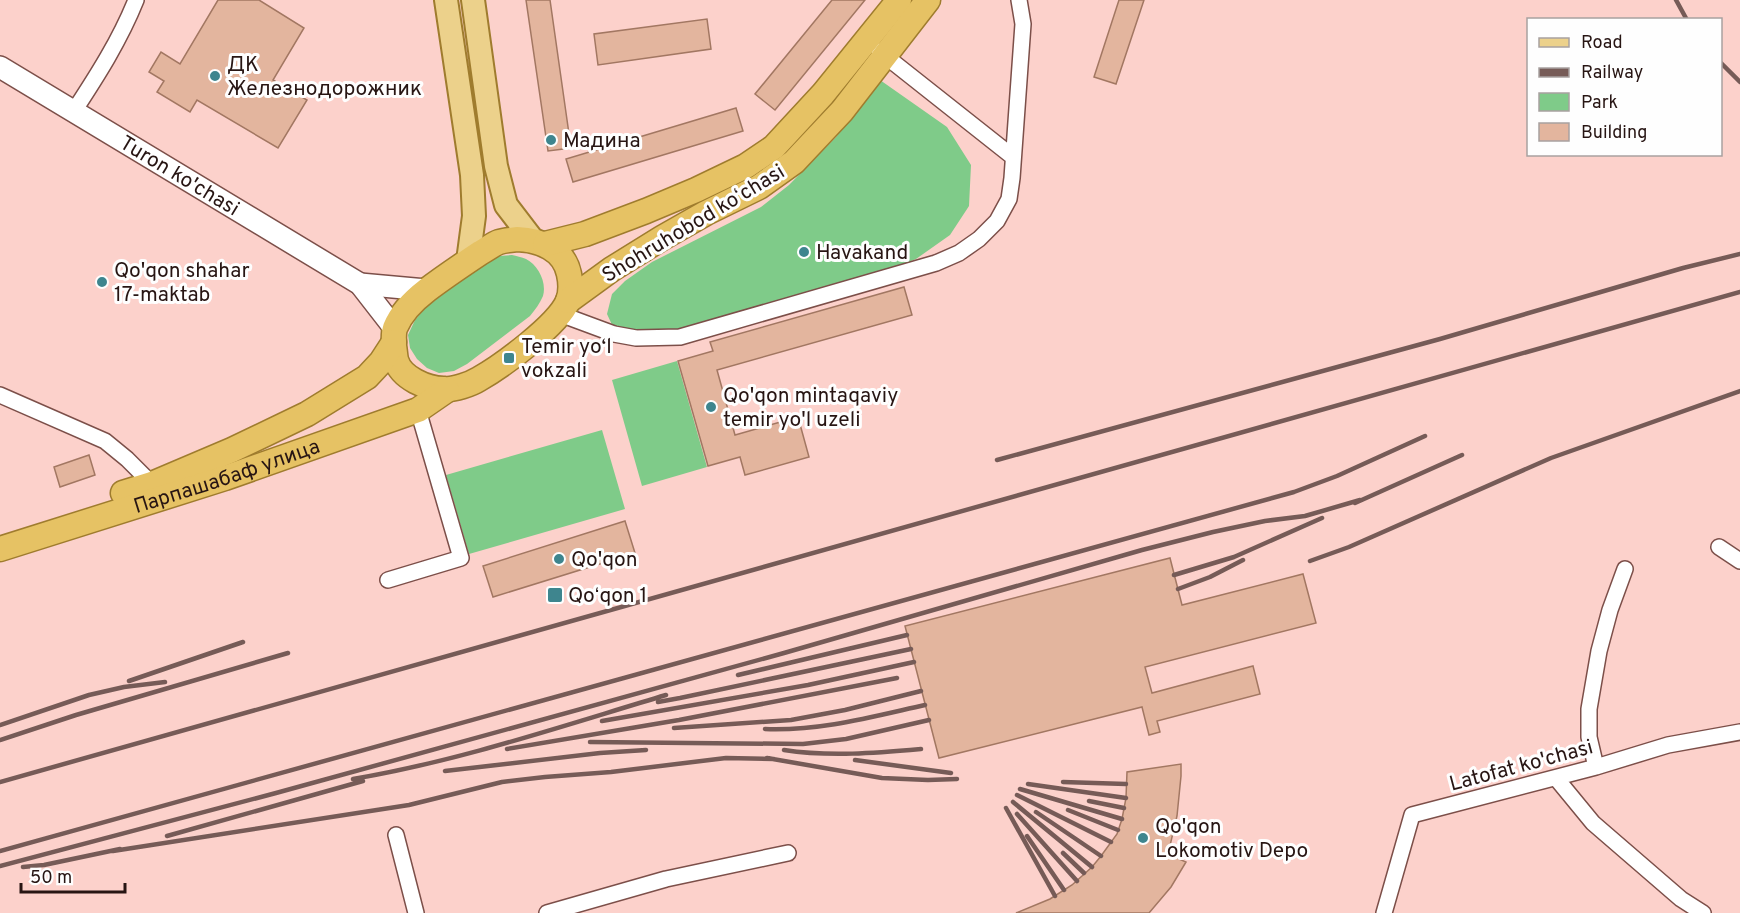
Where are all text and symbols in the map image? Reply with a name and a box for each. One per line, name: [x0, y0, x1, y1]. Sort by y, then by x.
legend: [1527, 18, 1722, 156]
text: Road: [1581, 32, 1623, 55]
place label: ДК Железнодорожник: [227, 52, 422, 103]
text: Railway: [1581, 62, 1643, 85]
marker: ДК Железнодорожник: [208, 69, 222, 83]
text: Park: [1581, 92, 1618, 115]
text: Building: [1581, 122, 1647, 145]
place label: Мадина: [563, 128, 641, 155]
street label: Turon ko'chasi: [114, 130, 244, 223]
marker: Мадина: [544, 133, 558, 147]
street label: Shohruhobod koʻchasi: [597, 159, 790, 290]
place label: Havakand: [816, 240, 908, 267]
marker: Havakand: [797, 245, 811, 259]
place label: Qo'qon shahar 17-maktab: [114, 258, 250, 309]
marker: Qo'qon shahar 17-maktab: [95, 275, 109, 289]
place label: Temir yo‘l vokzali: [521, 334, 612, 385]
marker: Temir yo‘l vokzali: [502, 351, 516, 365]
place label: Qo'qon mintaqaviy temir yo'l uzeli: [723, 383, 898, 434]
marker: Qo'qon mintaqaviy temir yo'l uzeli: [704, 400, 718, 414]
street label: Парпашабаф улица: [130, 434, 324, 521]
place label: Qo'qon: [571, 547, 638, 574]
marker: Qo'qon: [552, 552, 566, 566]
place label: Qoʻqon 1: [568, 583, 647, 610]
marker: Qoʻqon 1: [546, 586, 564, 604]
street label: Latofat ko'chasi: [1447, 734, 1596, 799]
place label: Qo'qon Lokomotiv Depo: [1155, 814, 1308, 865]
marker: Qo'qon Lokomotiv Depo: [1136, 831, 1150, 845]
scale bar: [21, 856, 124, 894]
text: 50 m: [30, 867, 72, 890]

